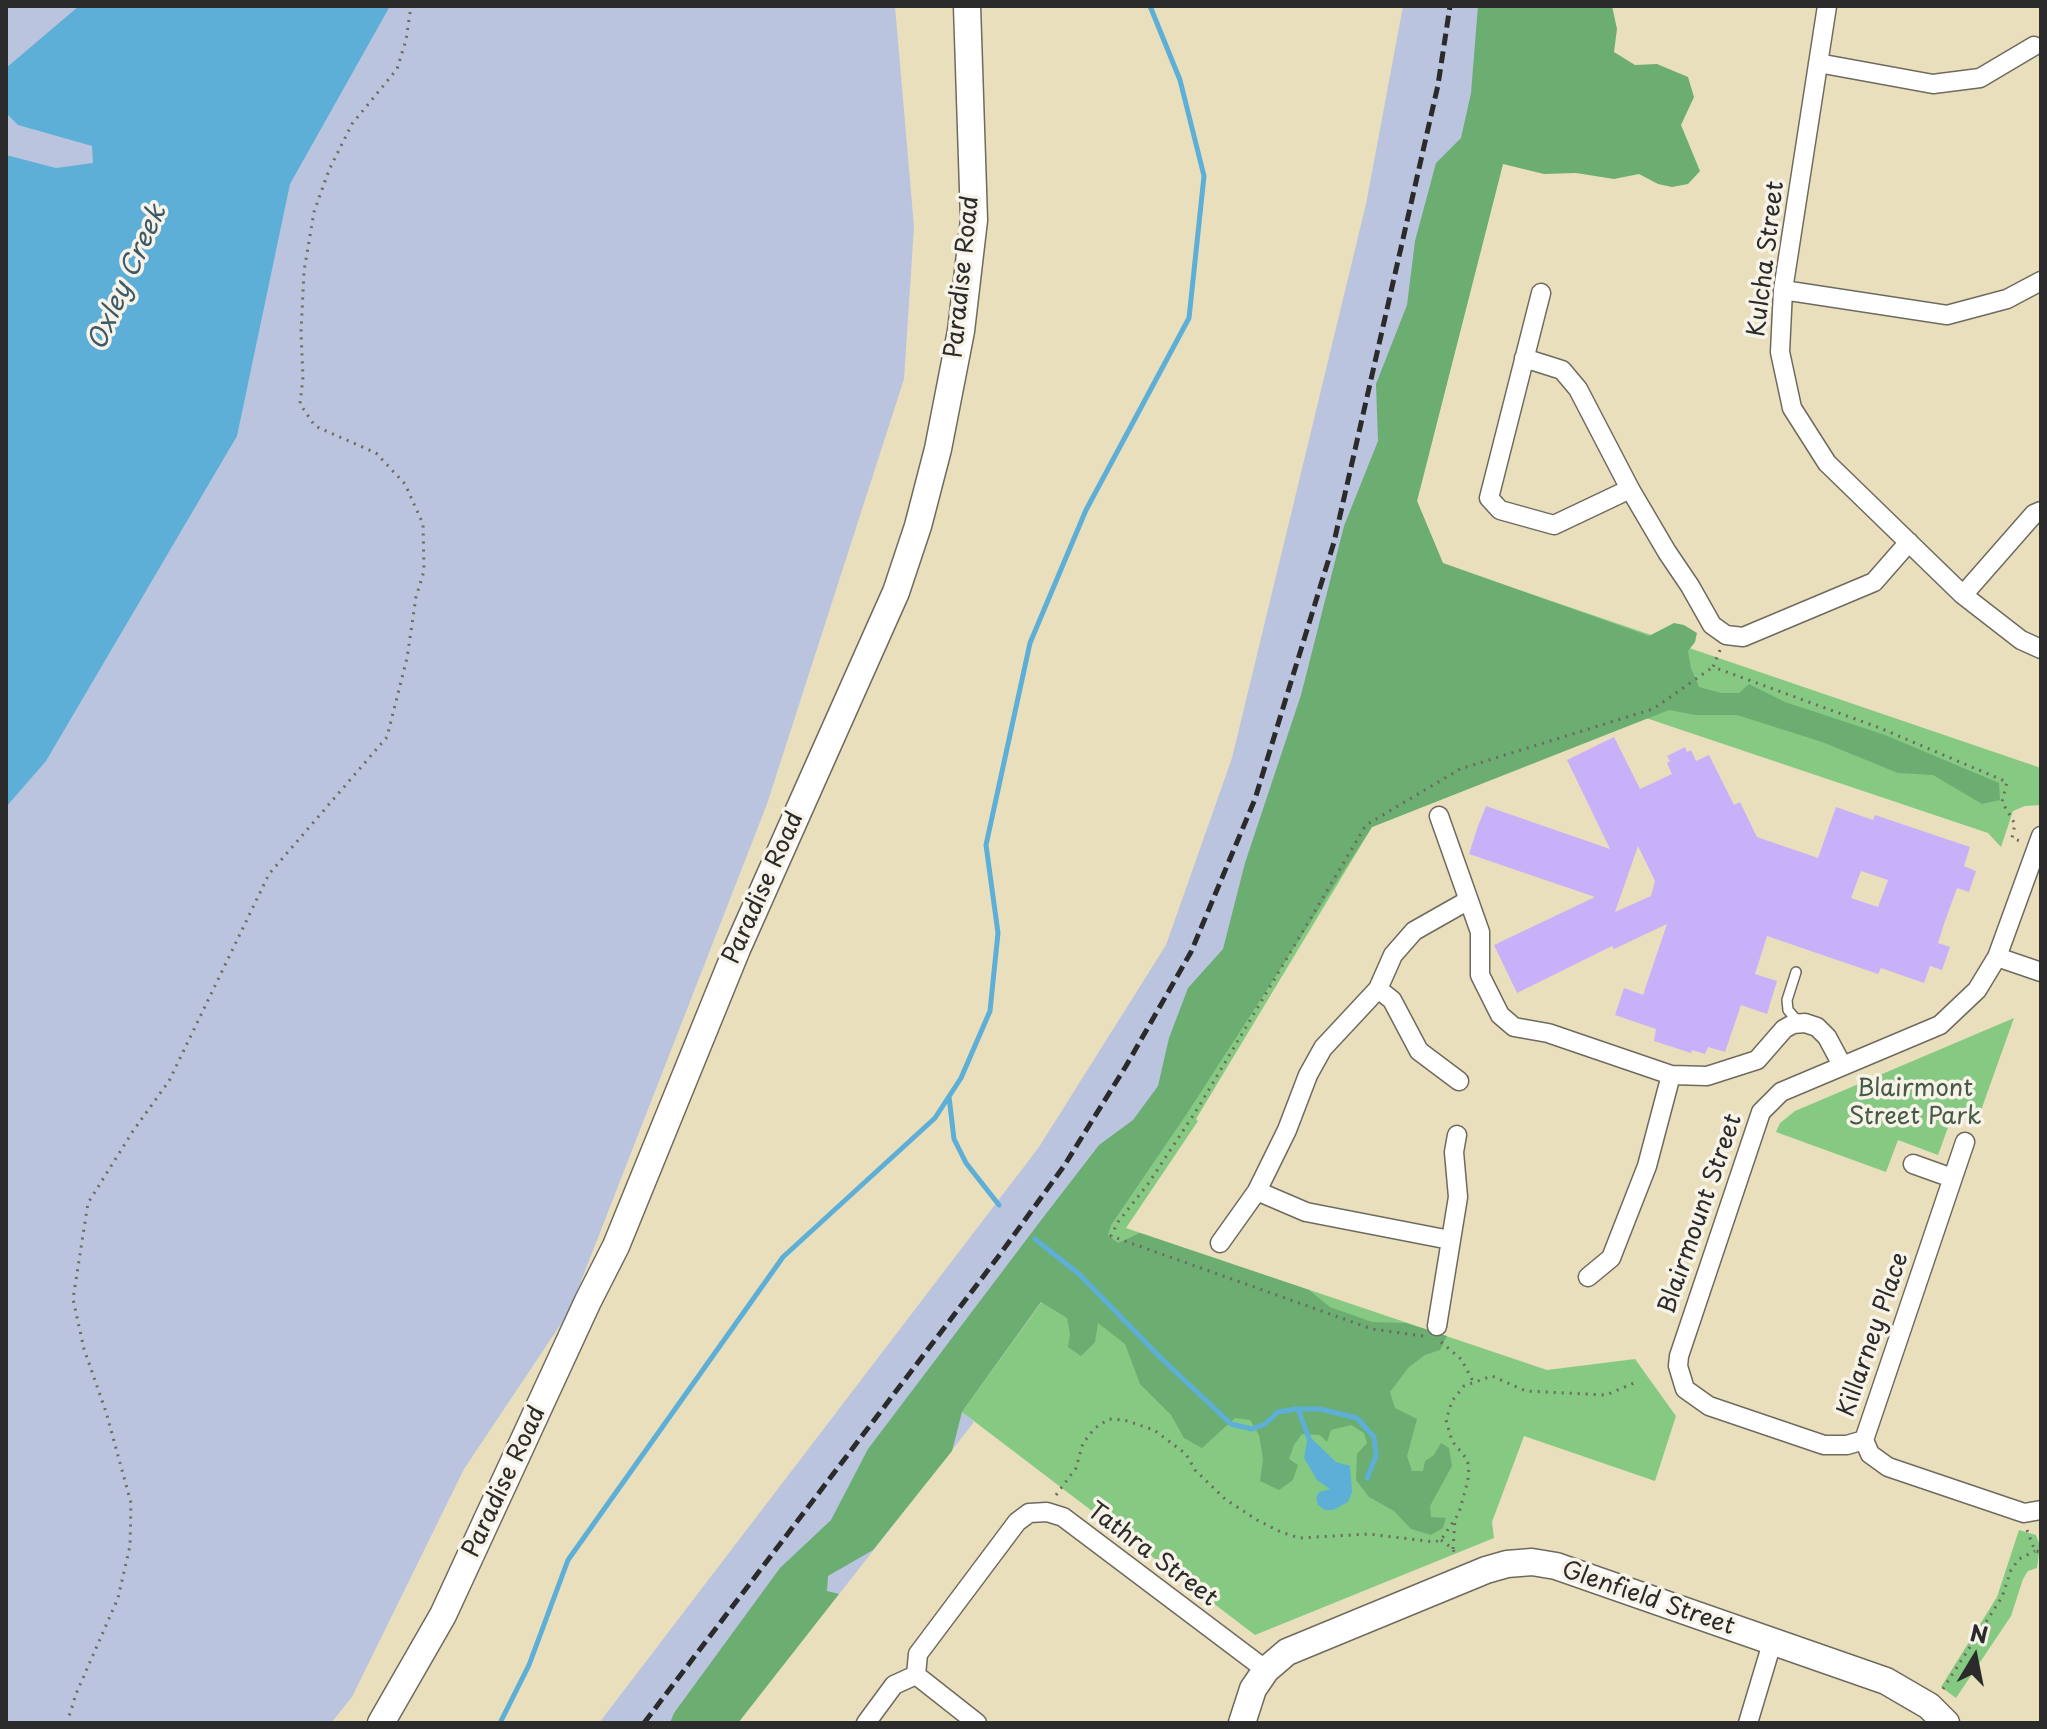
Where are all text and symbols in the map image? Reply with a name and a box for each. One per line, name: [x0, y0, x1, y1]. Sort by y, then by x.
street label: Kulcha Street: [1743, 179, 1791, 339]
street label: Paradise Road: [940, 194, 986, 360]
water label: Oxley Creek: [82, 201, 174, 355]
street label: Paradise Road: [718, 808, 810, 968]
park label: Blairmont Street Park: [1848, 1075, 1982, 1131]
street label: Blairmount Street: [1653, 1110, 1749, 1318]
street label: Killarney Place: [1832, 1249, 1916, 1421]
street label: Paradise Road: [457, 1402, 553, 1562]
street label: Tathra Street: [1081, 1497, 1223, 1613]
street label: Glenfield Street: [1558, 1556, 1738, 1642]
text: N: [1968, 1615, 1991, 1651]
north arrow: [1935, 1617, 2015, 1697]

